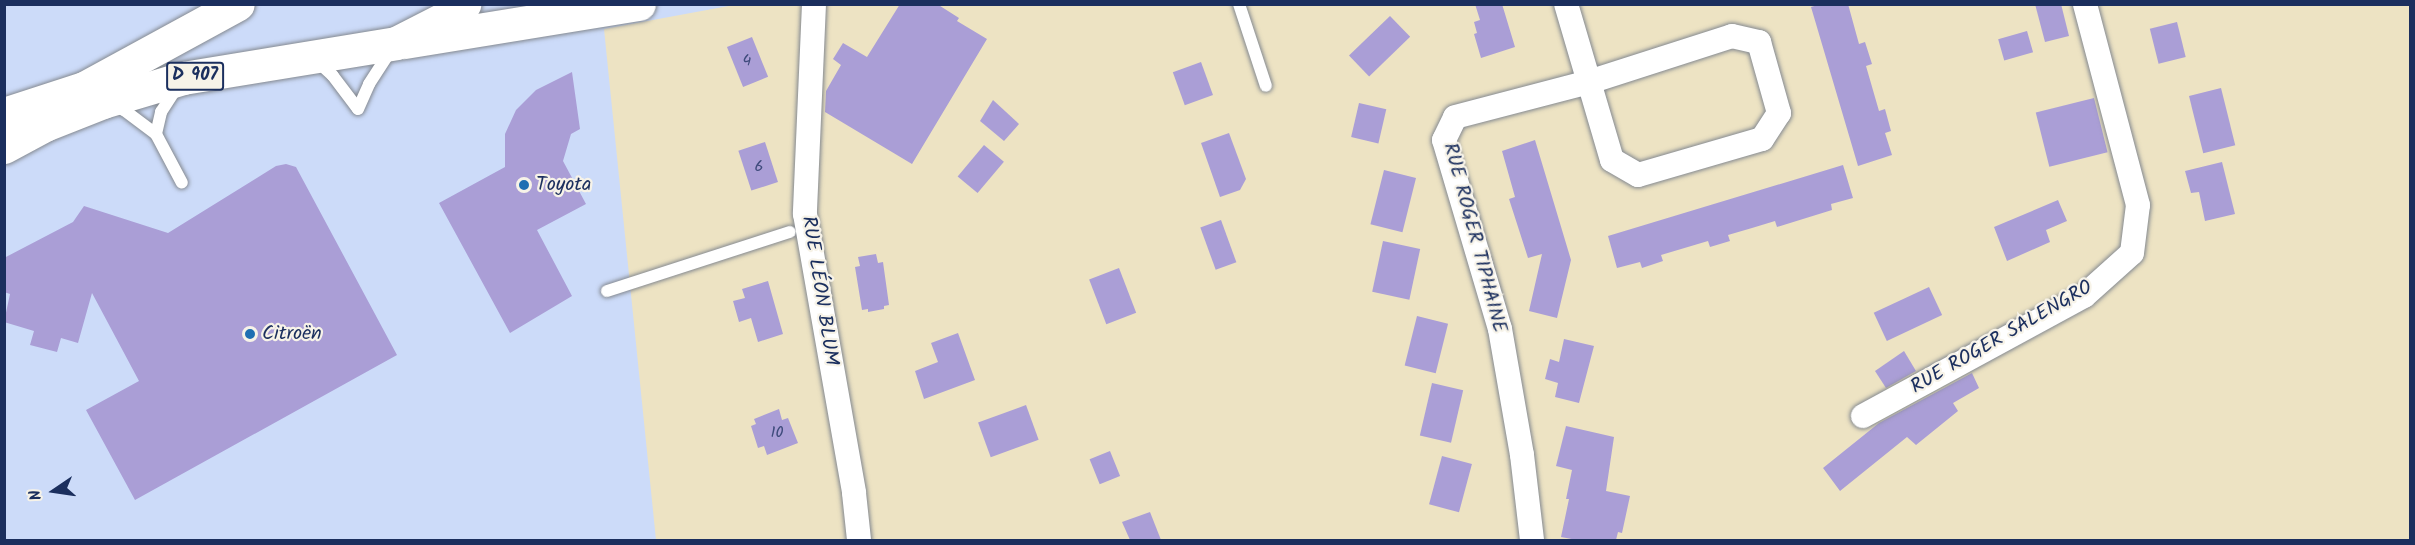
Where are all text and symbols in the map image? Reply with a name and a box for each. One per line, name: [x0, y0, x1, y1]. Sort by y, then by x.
house number: 4: [743, 51, 751, 71]
road number: D 907: [165, 61, 225, 91]
street label: RUE ROGER TIPHAINE: [1437, 140, 1511, 336]
house number: 6: [755, 157, 763, 177]
place label: Toyota: [536, 173, 591, 197]
marker: Toyota: [517, 178, 531, 192]
street label: RUE LÉON BLUM: [795, 214, 843, 368]
street label: RUE ROGER SALENGRO: [1907, 276, 2097, 400]
place label: Citroën: [262, 322, 322, 346]
marker: Citroën: [243, 327, 257, 341]
house number: 10: [770, 423, 784, 443]
north arrow: [24, 461, 84, 521]
text: N: [23, 487, 49, 503]

